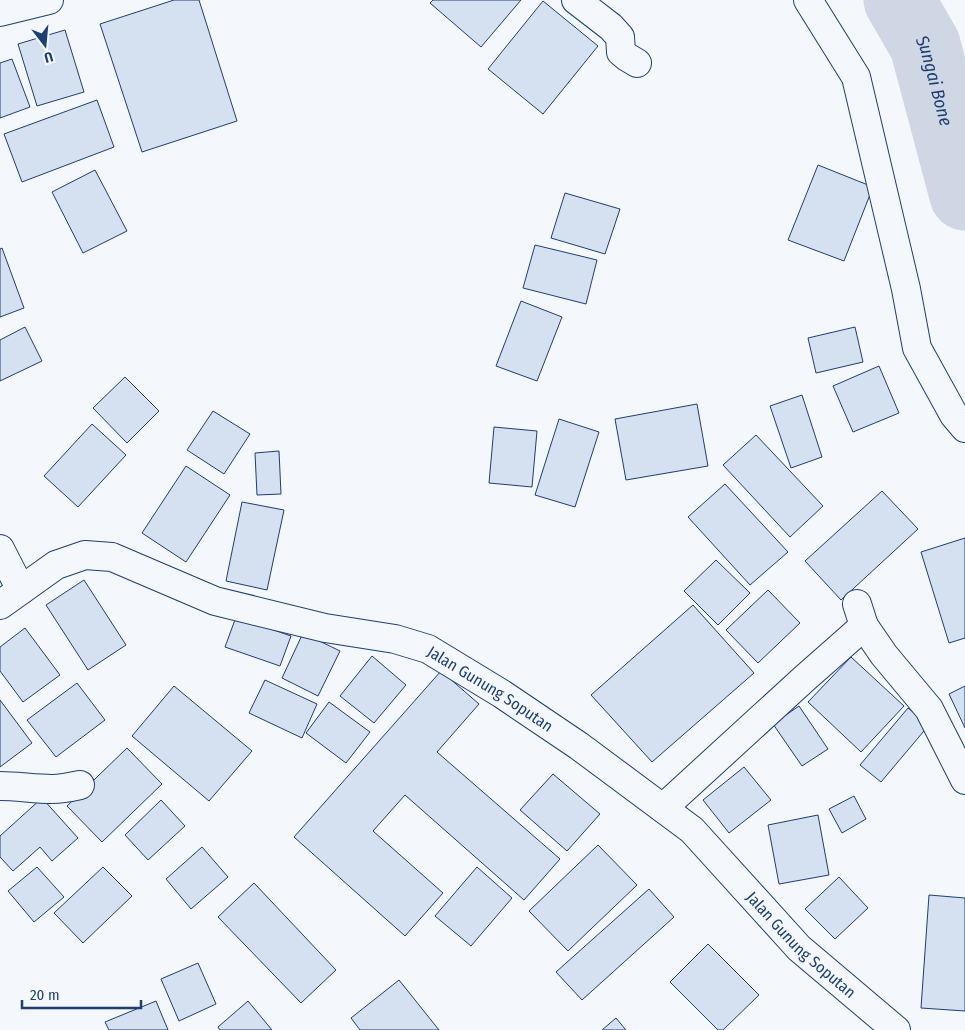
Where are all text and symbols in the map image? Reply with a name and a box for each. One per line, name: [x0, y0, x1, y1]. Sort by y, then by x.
north arrow: [20, 20, 70, 70]
water label: Sungai Bone: [910, 31, 957, 129]
text: U: [42, 48, 55, 66]
street label: Jalan Gunung Soputan: [424, 642, 557, 736]
street label: Jalan Gunung Soputan: [742, 888, 860, 1002]
scale bar: [22, 978, 141, 1010]
text: 20 m: [30, 986, 60, 1004]

